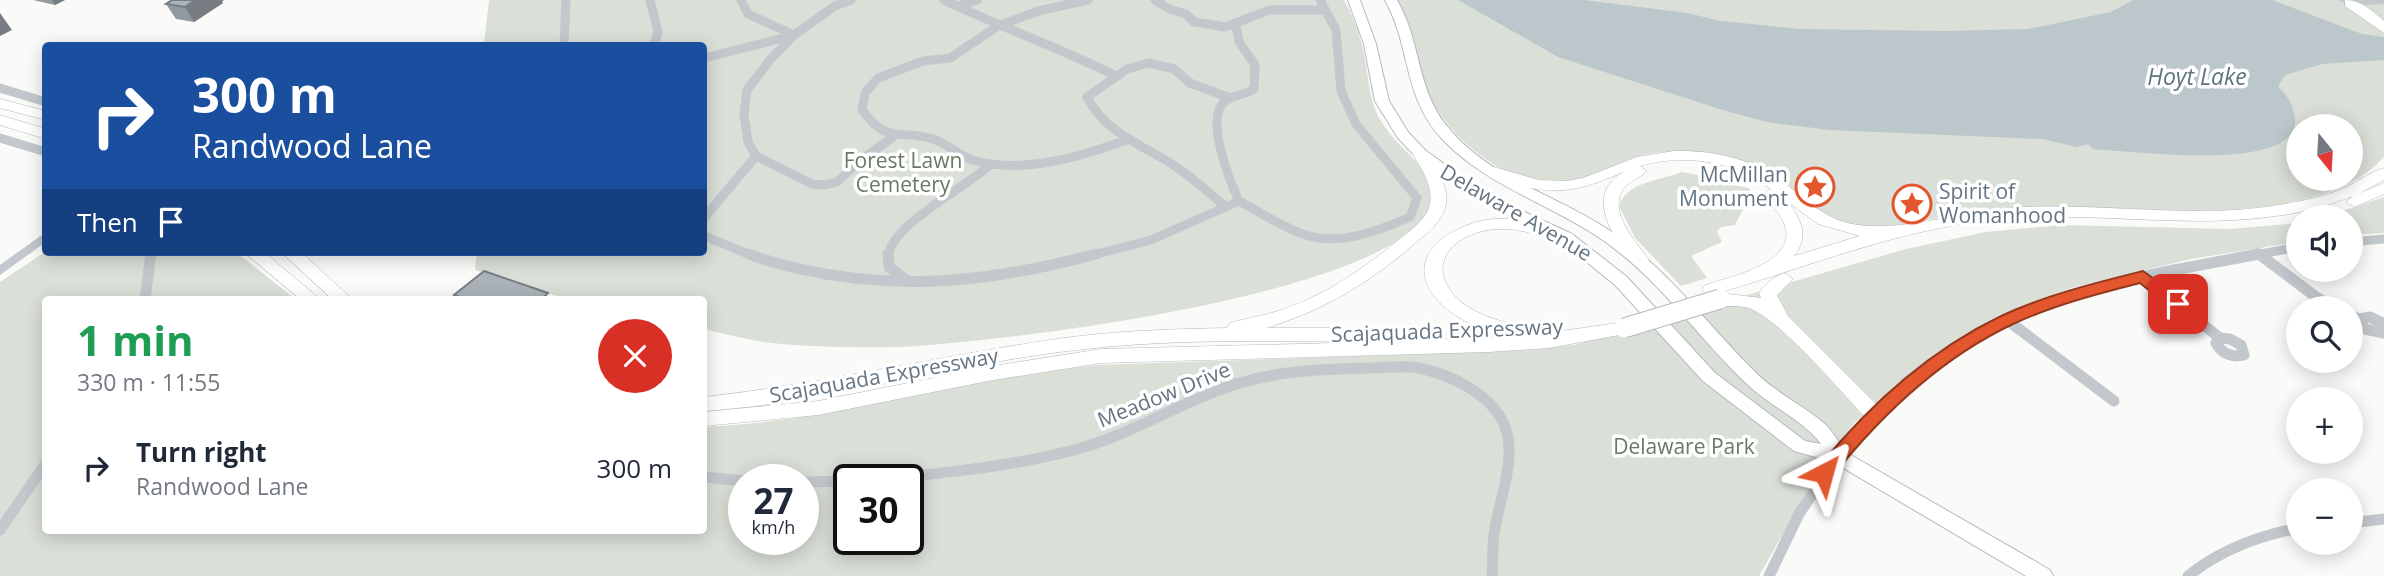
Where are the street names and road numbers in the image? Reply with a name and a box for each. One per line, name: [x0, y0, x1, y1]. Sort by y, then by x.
street label: Delaware Avenue: [1436, 157, 1597, 267]
street label: Scajaquada Expressway: [1331, 312, 1564, 348]
street label: Scajaquada Expressway: [767, 341, 1001, 409]
street label: Meadow Drive: [1093, 355, 1234, 433]

